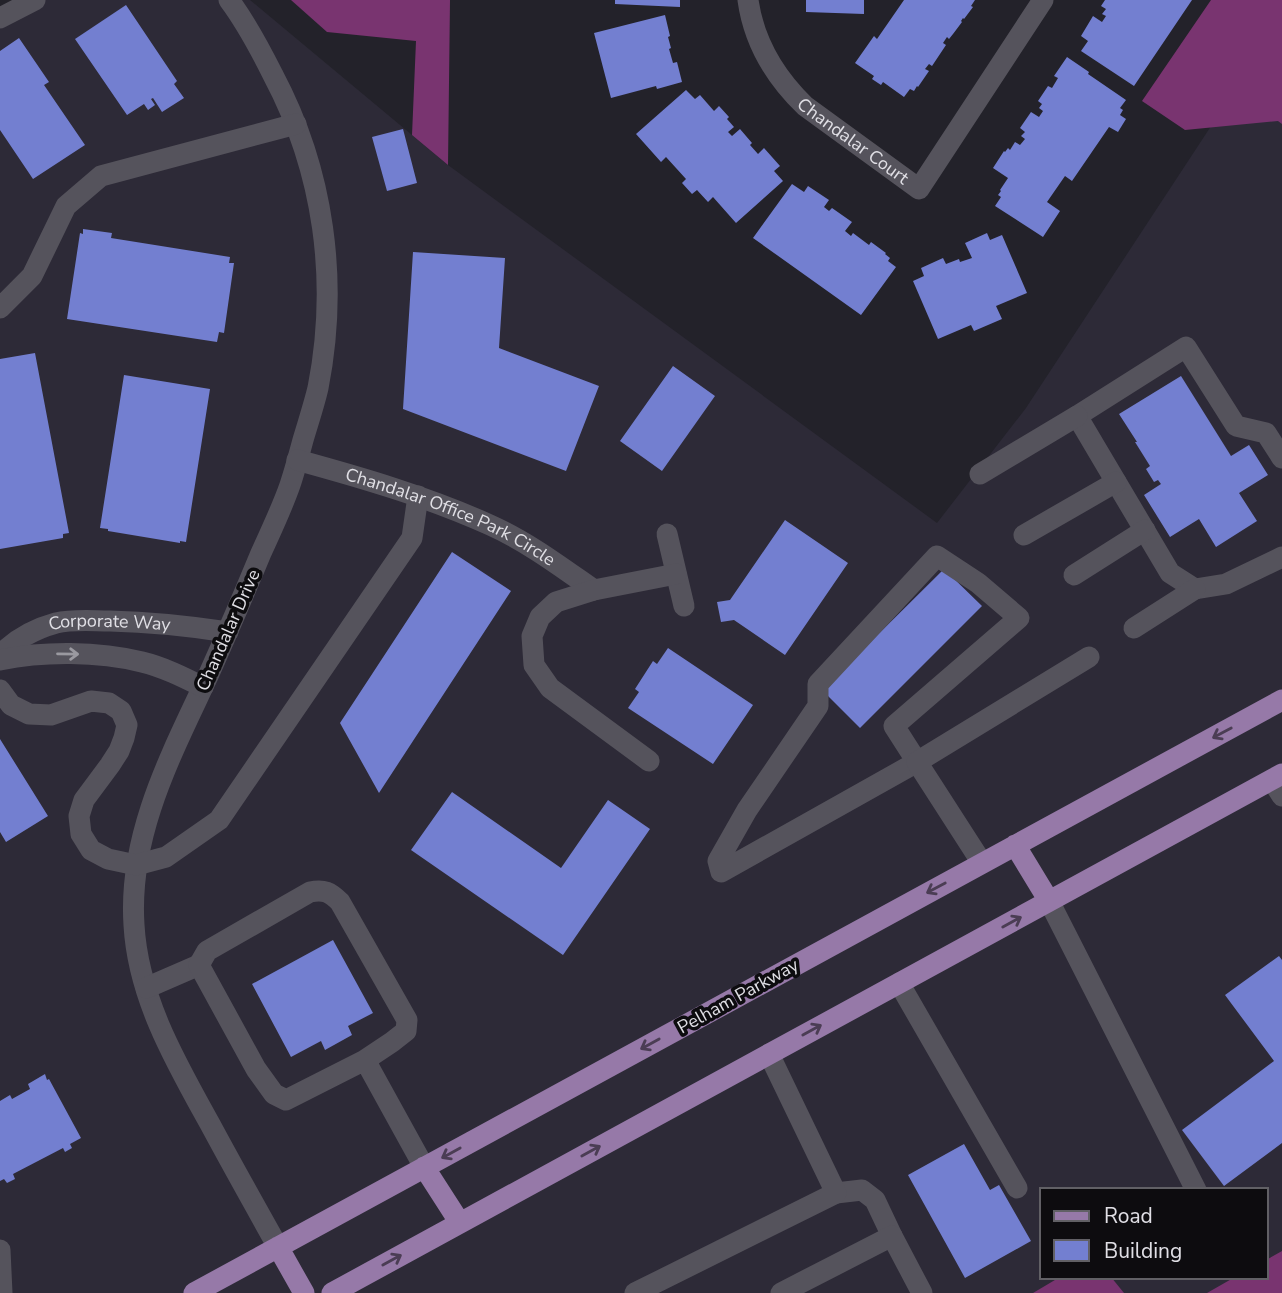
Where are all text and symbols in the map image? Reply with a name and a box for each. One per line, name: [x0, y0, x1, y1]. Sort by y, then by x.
street label: Chandalar Court: [791, 92, 914, 190]
street label: Chandalar Office Park Circle: [342, 462, 560, 572]
street label: Chandalar Drive: [190, 565, 266, 695]
street label: Corporate Way: [46, 608, 172, 637]
one-way arrow: [56, 648, 79, 661]
one-way arrow: [1212, 726, 1233, 740]
one-way arrow: [926, 882, 947, 895]
one-way arrow: [1001, 914, 1022, 928]
street label: Pelham Parkway: [673, 952, 804, 1039]
one-way arrow: [802, 1023, 822, 1037]
one-way arrow: [640, 1038, 661, 1051]
one-way arrow: [581, 1144, 601, 1158]
one-way arrow: [441, 1146, 461, 1160]
legend: [1040, 1188, 1268, 1279]
text: Road: [1104, 1202, 1153, 1230]
text: Building: [1104, 1237, 1182, 1265]
one-way arrow: [381, 1253, 401, 1267]

